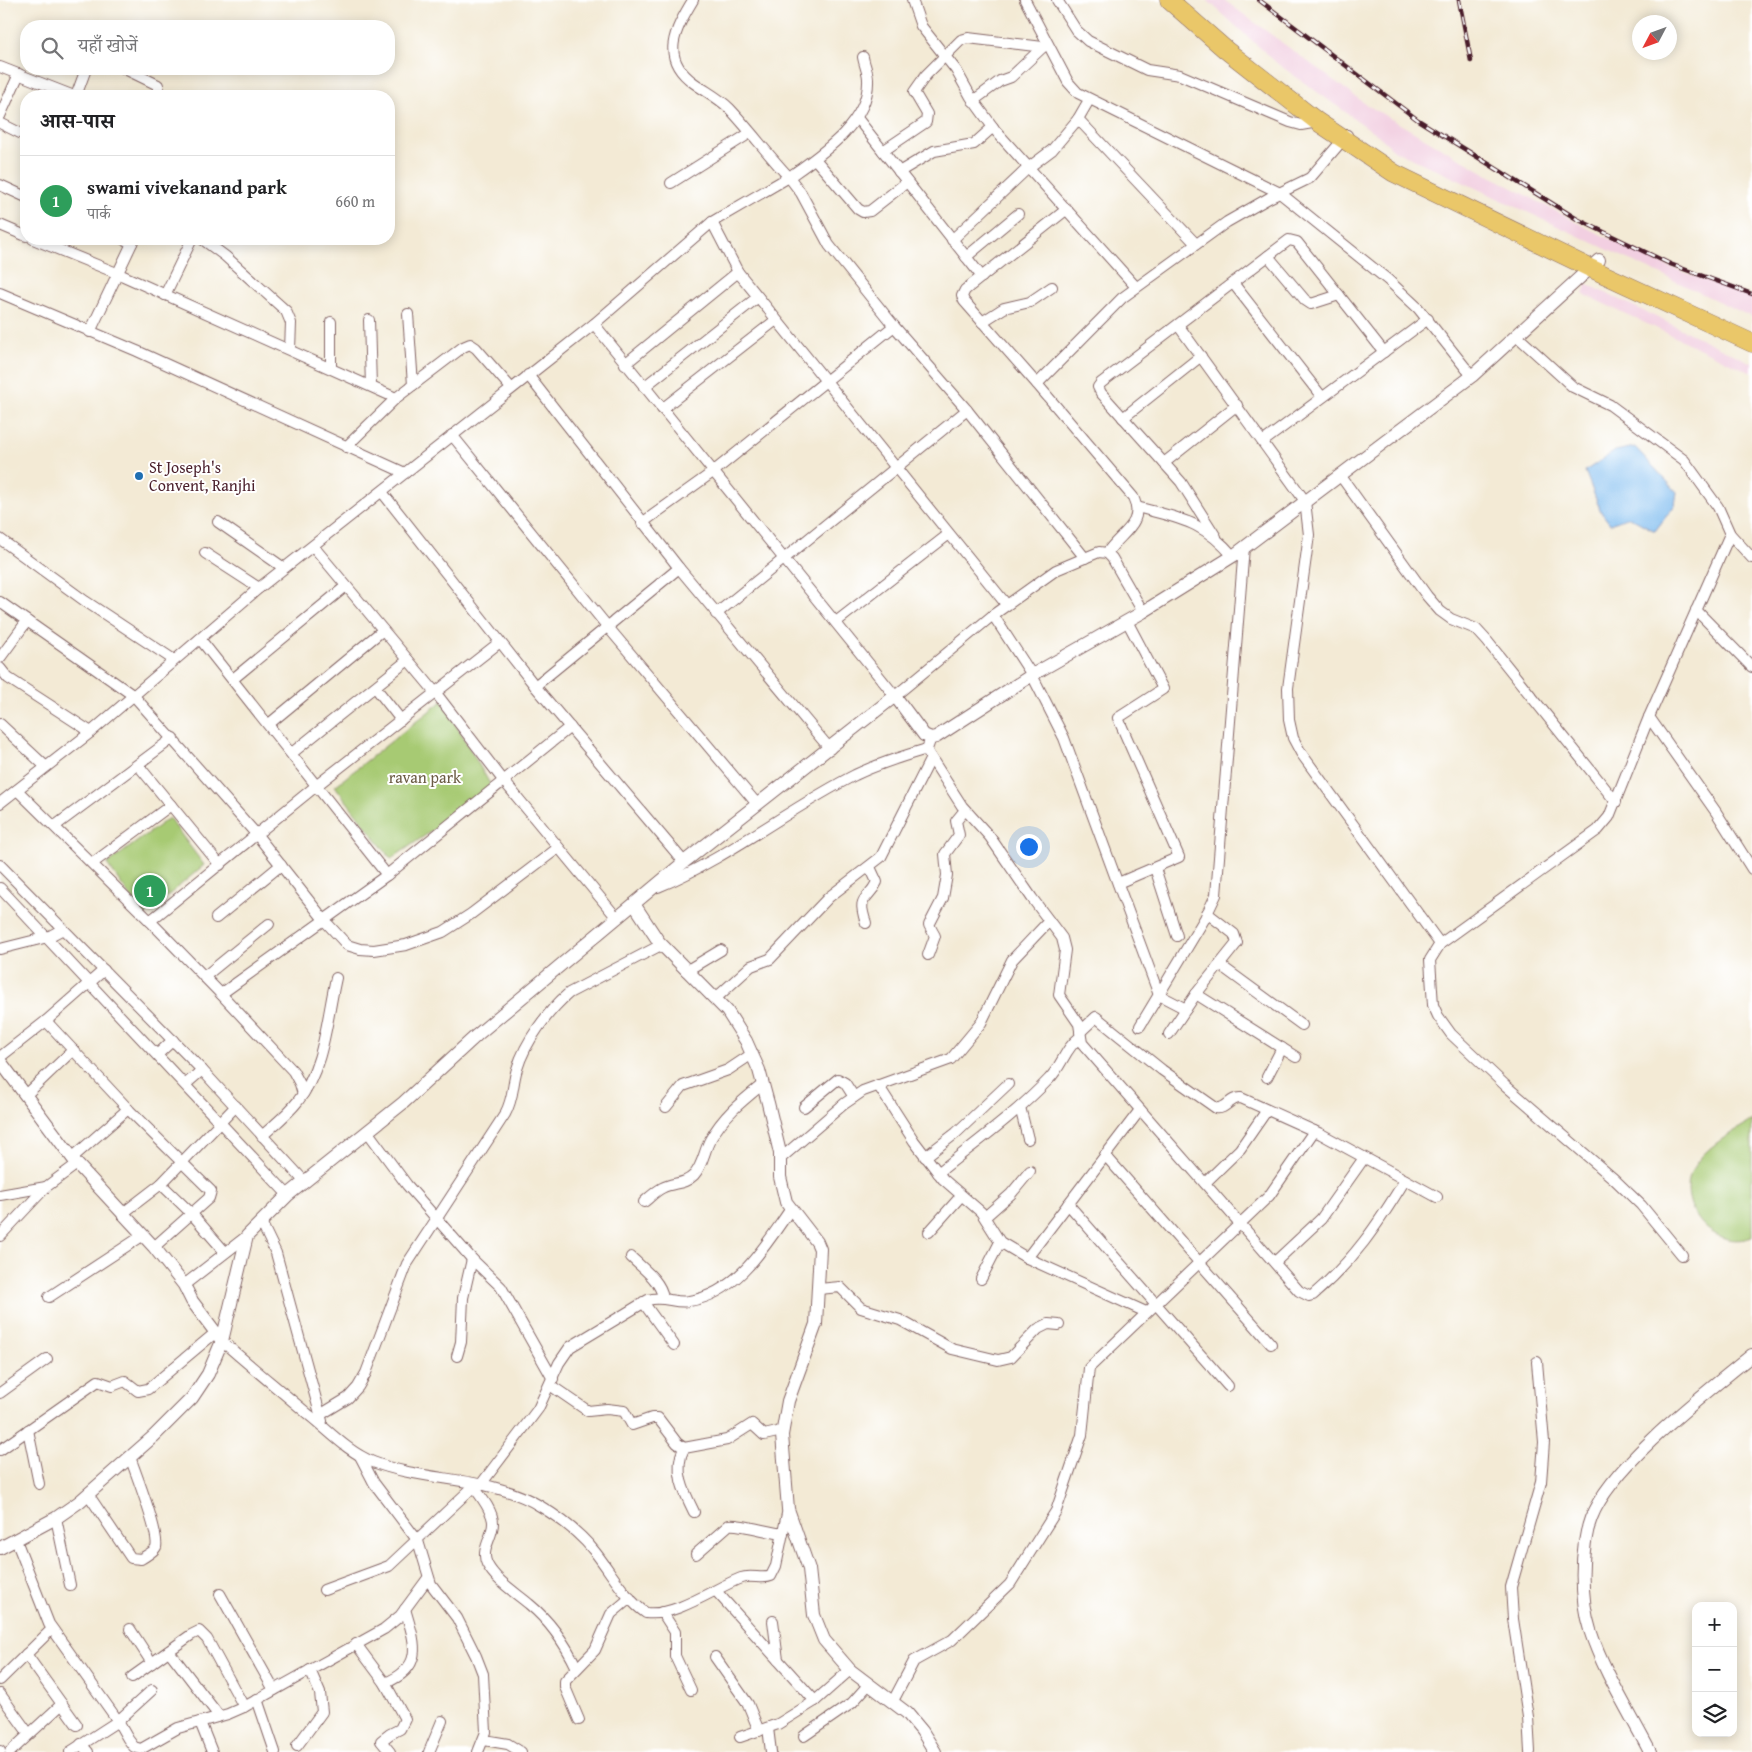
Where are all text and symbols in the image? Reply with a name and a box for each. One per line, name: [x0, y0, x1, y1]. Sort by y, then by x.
north arrow: [1632, 15, 1677, 60]
search box: [20, 20, 395, 75]
text: यहाँ खोजें: [78, 31, 138, 59]
icon: search: [38, 34, 66, 62]
text: आस-पास: [40, 105, 114, 136]
text: swami vivekanand park: [87, 173, 287, 201]
text: 1: [52, 189, 60, 213]
text: 660 m: [335, 189, 375, 213]
text: पार्क: [87, 201, 111, 225]
place label: St Joseph's Convent, Ranjhi: [149, 455, 256, 497]
marker: St Joseph's Convent, Ranjhi: [133, 470, 145, 482]
park label: ravan park: [389, 765, 462, 789]
your location: [1016, 834, 1042, 860]
pin: 1: [134, 872, 166, 910]
map controls: [1692, 1602, 1737, 1737]
button: +: [1692, 1602, 1737, 1647]
button: −: [1692, 1647, 1737, 1692]
button: layers: [1692, 1692, 1737, 1737]

